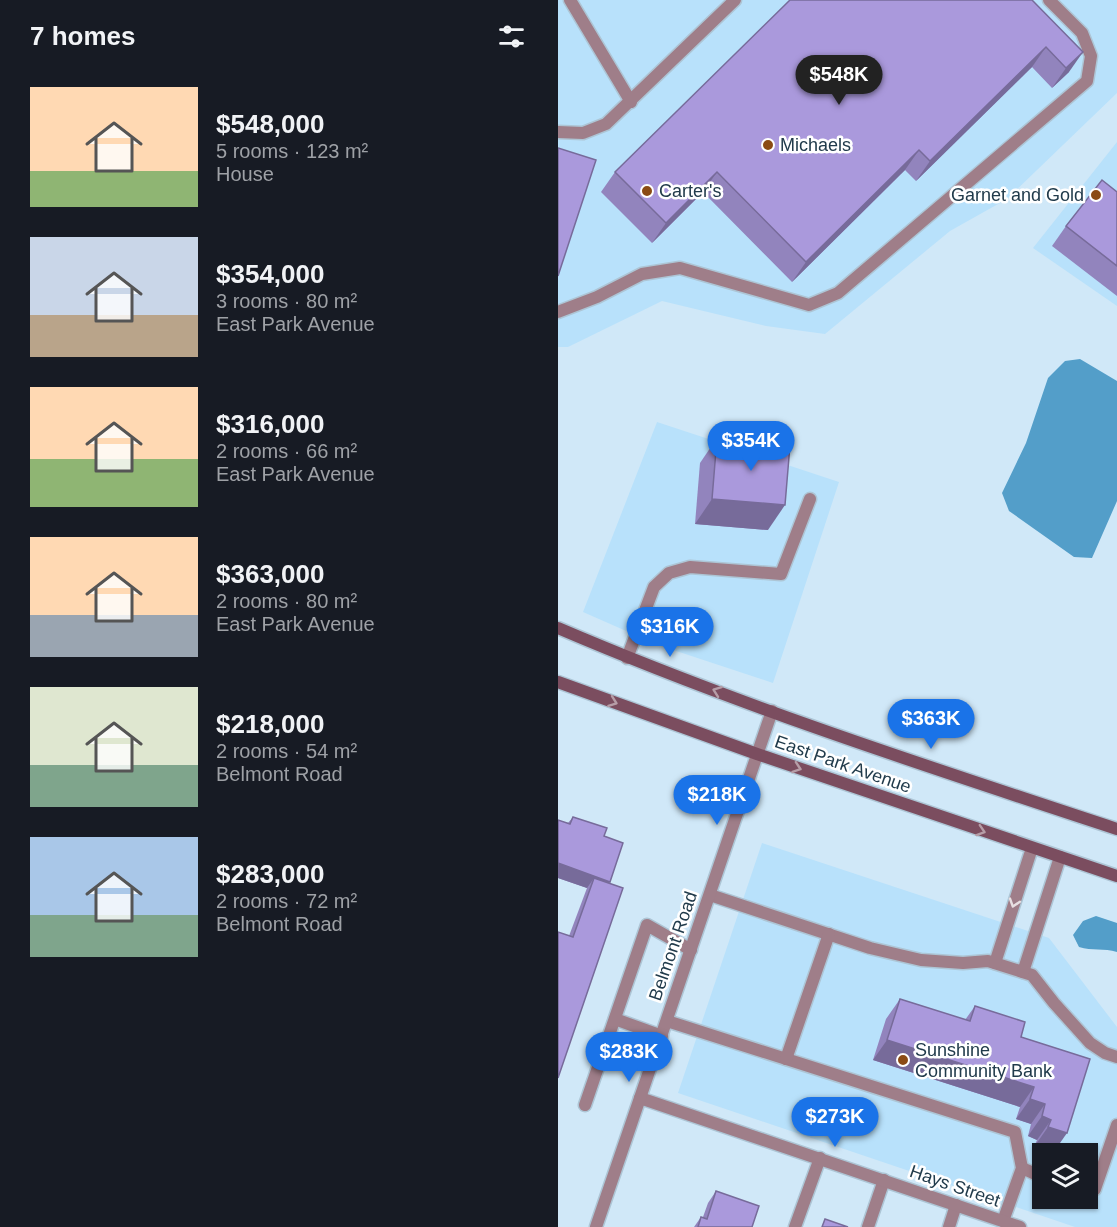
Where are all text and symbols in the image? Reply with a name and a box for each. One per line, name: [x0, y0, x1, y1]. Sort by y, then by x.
icon: filters: [495, 20, 528, 53]
text: 7 homes: [30, 21, 136, 51]
pin: $548K: [797, 55, 881, 106]
text: $548K: [810, 63, 868, 85]
text: $548,000: [216, 109, 324, 139]
icon: home: [78, 111, 150, 183]
place label: Michaels: [780, 135, 851, 155]
marker: Michaels: [761, 138, 775, 152]
text: 5 rooms · 123 m²: [216, 140, 368, 162]
text: House: [216, 163, 274, 185]
place label: Carter's: [659, 181, 721, 201]
marker: Carter's: [640, 184, 654, 198]
place label: Garnet and Gold: [951, 185, 1084, 205]
marker: Garnet and Gold: [1089, 188, 1103, 202]
text: $354,000: [216, 259, 324, 289]
icon: home: [78, 261, 150, 333]
text: 3 rooms · 80 m²: [216, 290, 357, 312]
text: East Park Avenue: [216, 313, 375, 335]
text: $316,000: [216, 409, 324, 439]
icon: home: [78, 411, 150, 483]
pin: $354K: [709, 421, 793, 472]
text: $354K: [722, 429, 780, 451]
text: 2 rooms · 66 m²: [216, 440, 357, 462]
text: East Park Avenue: [216, 463, 375, 485]
text: $363,000: [216, 559, 324, 589]
icon: home: [78, 561, 150, 633]
text: 2 rooms · 80 m²: [216, 590, 357, 612]
pin: $316K: [628, 607, 712, 658]
text: East Park Avenue: [216, 613, 375, 635]
text: $316K: [641, 615, 699, 637]
one-way arrow: [712, 686, 723, 699]
one-way arrow: [607, 695, 618, 708]
pin: $363K: [889, 699, 973, 750]
text: $363K: [902, 707, 960, 729]
text: $218,000: [216, 709, 324, 739]
icon: home: [78, 711, 150, 783]
street label: East Park Avenue: [772, 731, 914, 797]
text: 2 rooms · 54 m²: [216, 740, 357, 762]
one-way arrow: [791, 760, 802, 773]
text: Belmont Road: [216, 763, 343, 785]
pin: $218K: [675, 775, 759, 826]
text: $218K: [688, 783, 746, 805]
one-way arrow: [975, 824, 986, 836]
text: $283,000: [216, 859, 324, 889]
icon: home: [78, 861, 150, 933]
street label: Belmont Road: [645, 889, 701, 1003]
text: 2 rooms · 72 m²: [216, 890, 357, 912]
one-way arrow: [1009, 897, 1021, 908]
text: Belmont Road: [216, 913, 343, 935]
pin: $283K: [587, 1032, 671, 1083]
text: $283K: [600, 1040, 658, 1062]
place label: Sunshine Community Bank: [915, 1040, 1053, 1081]
marker: Sunshine Community Bank: [896, 1053, 910, 1067]
pin: $273K: [793, 1097, 877, 1148]
text: $273K: [806, 1105, 864, 1127]
map controls: [1032, 1143, 1098, 1209]
button: layers: [1032, 1143, 1098, 1209]
street label: Hays Street: [907, 1161, 1003, 1211]

